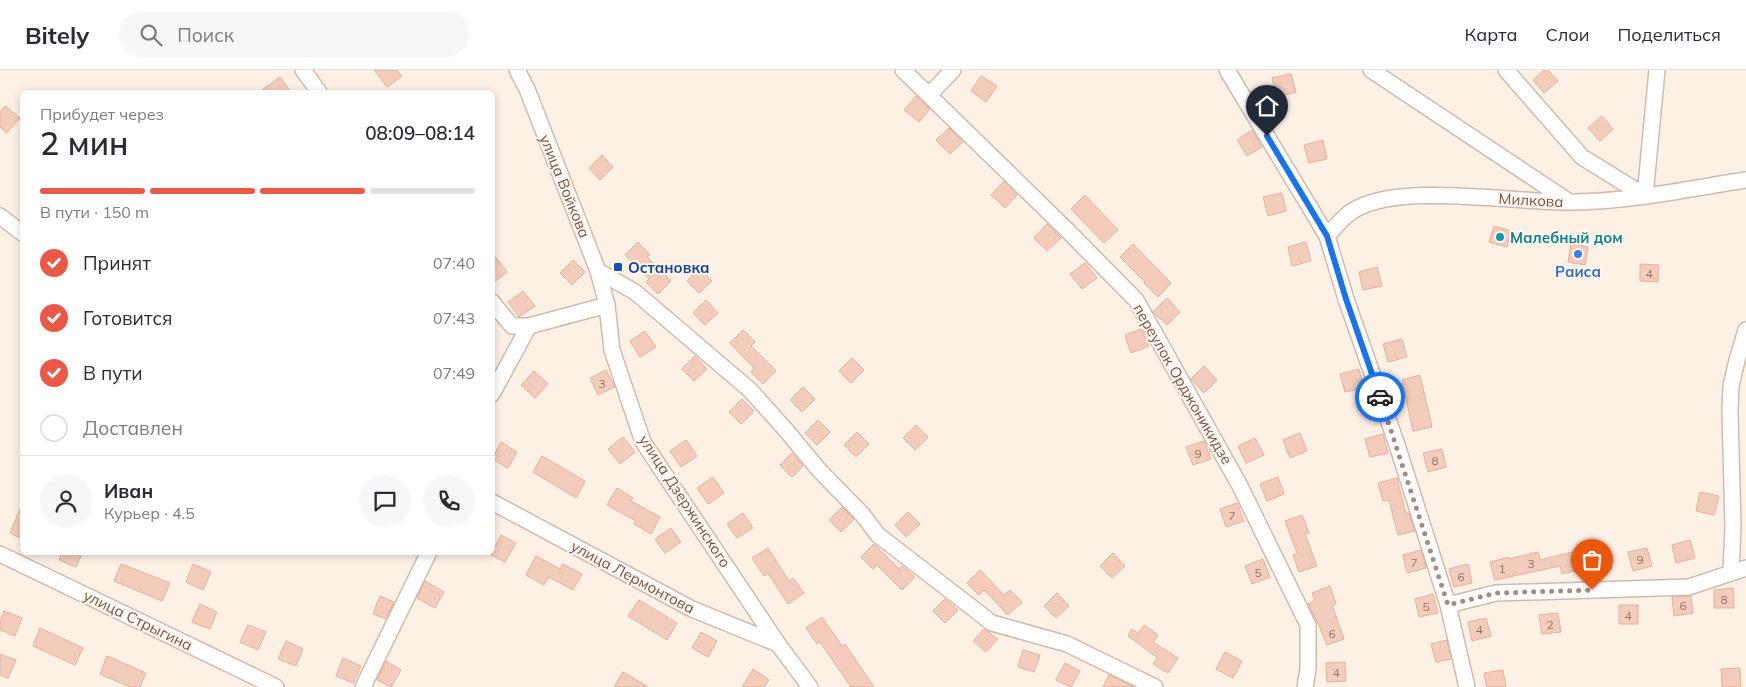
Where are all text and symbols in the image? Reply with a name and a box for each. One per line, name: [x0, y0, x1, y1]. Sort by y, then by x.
search box: [119, 12, 469, 57]
text: Bitely: [25, 20, 89, 50]
icon: search: [137, 21, 165, 49]
text: Поиск: [177, 23, 234, 47]
text: Карта: [1465, 23, 1517, 46]
text: Слои: [1545, 23, 1590, 46]
text: Поделиться: [1618, 23, 1721, 46]
pin: [1246, 85, 1288, 136]
icon: home: [1253, 92, 1281, 120]
text: Прибудет через: [40, 104, 164, 124]
text: 08:09–08:14: [365, 121, 475, 145]
text: 2 мин: [40, 123, 128, 163]
street label: улица Войкова: [536, 132, 594, 240]
street label: Милкова: [1498, 189, 1564, 211]
text: В пути · 150 m: [40, 202, 149, 222]
place label: Малебный дом: [1510, 228, 1623, 247]
marker: Малебный дом: [1494, 231, 1506, 243]
marker: Раиса: [1572, 248, 1584, 260]
icon: check: [40, 249, 68, 277]
text: Принят: [83, 251, 151, 275]
text: 07:40: [433, 253, 475, 273]
place label: Остановка: [628, 258, 709, 277]
marker: Остановка: [612, 261, 624, 273]
place label: Раиса: [1555, 262, 1601, 281]
house number: 4: [1645, 266, 1653, 281]
street label: переулок Орджоникидзе: [1129, 300, 1237, 468]
icon: check: [40, 304, 68, 332]
text: Готовится: [83, 306, 173, 330]
text: 07:43: [433, 308, 475, 328]
icon: check: [40, 359, 68, 387]
text: В пути: [83, 361, 142, 385]
text: 07:49: [433, 363, 475, 383]
courier: [1355, 372, 1405, 422]
house number: 3: [598, 376, 606, 391]
icon: car: [1366, 383, 1394, 411]
text: Доставлен: [83, 416, 183, 440]
street label: улица Дзержинского: [635, 431, 735, 571]
house number: 9: [1194, 446, 1202, 461]
house number: 8: [1431, 453, 1439, 468]
button: person: [40, 475, 92, 527]
button: chat: [359, 475, 411, 527]
button: phone: [423, 475, 475, 527]
text: Иван: [104, 479, 153, 503]
text: Курьер · 4.5: [104, 503, 195, 523]
house number: 7: [1228, 508, 1236, 523]
street label: улица Лермонтова: [568, 536, 698, 618]
pin: [1571, 539, 1613, 590]
icon: bag: [1578, 546, 1606, 574]
house number: 9: [1636, 552, 1644, 567]
house number: 7: [1410, 555, 1418, 570]
house number: 3: [1527, 556, 1535, 571]
house number: 1: [1498, 561, 1506, 576]
house number: 5: [1254, 565, 1262, 580]
house number: 6: [1457, 569, 1465, 584]
street label: улица Стрыгина: [80, 585, 196, 655]
house number: 8: [1720, 592, 1728, 607]
house number: 6: [1679, 598, 1687, 613]
house number: 5: [1422, 599, 1430, 614]
house number: 4: [1624, 608, 1632, 623]
house number: 2: [1546, 617, 1554, 632]
house number: 4: [1475, 622, 1483, 637]
house number: 6: [1328, 626, 1336, 641]
house number: 4: [1332, 665, 1340, 680]

